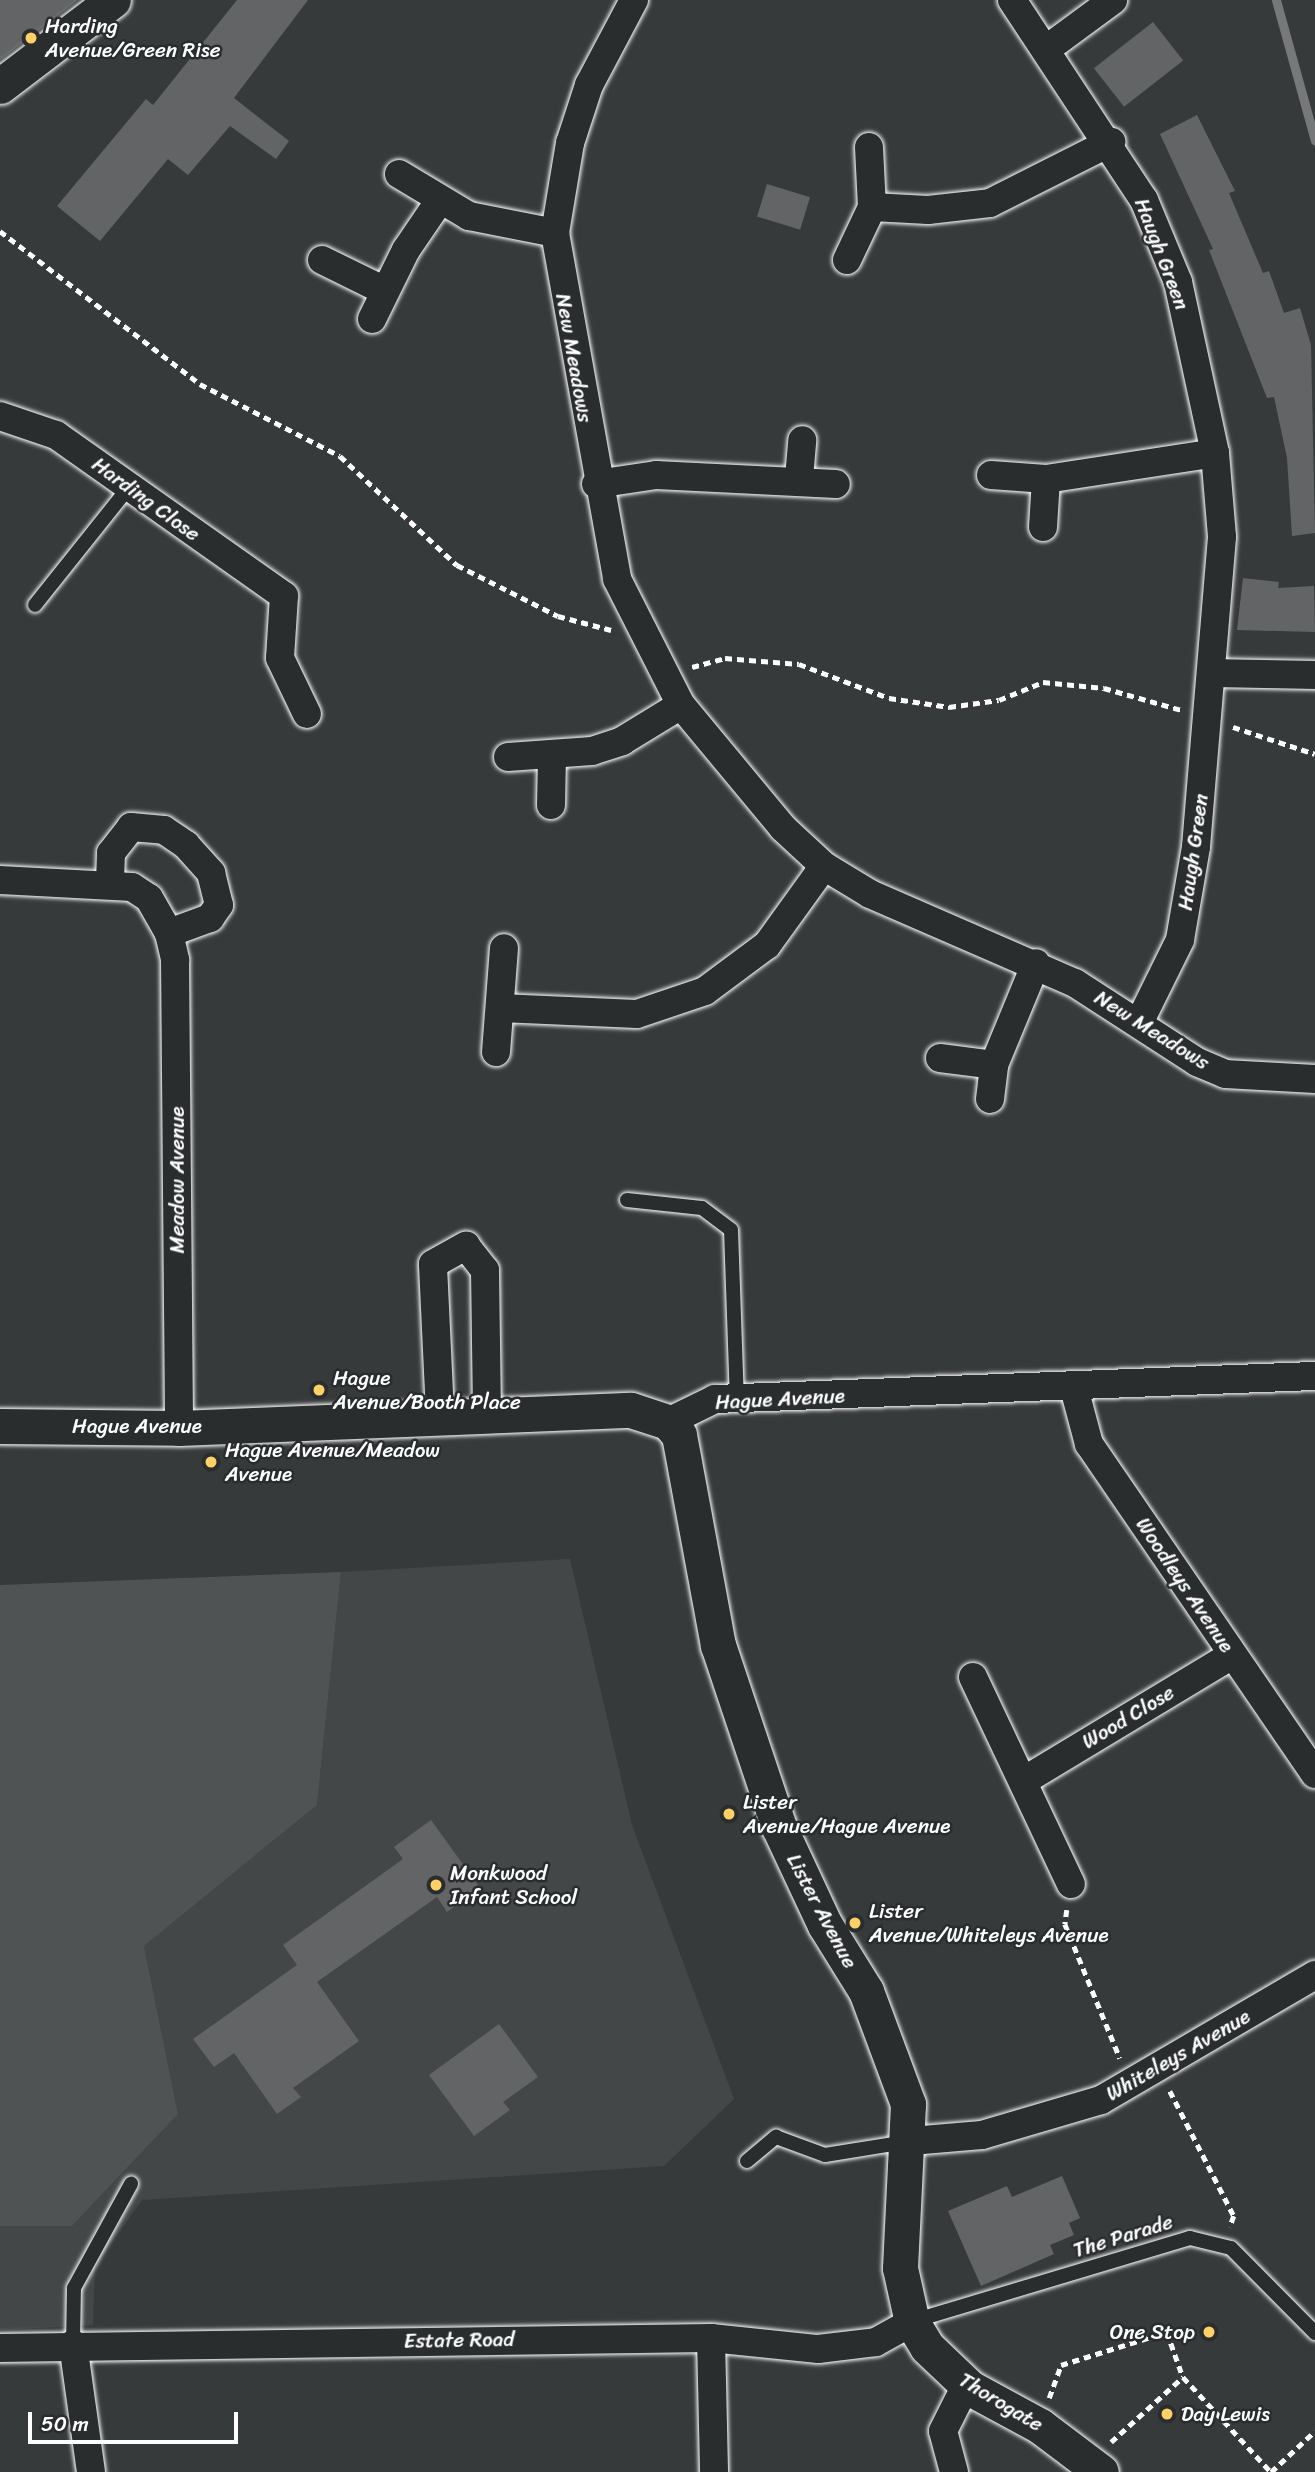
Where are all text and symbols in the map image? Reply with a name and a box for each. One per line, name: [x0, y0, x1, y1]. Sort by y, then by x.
place label: Harding Avenue/Green Rise: [45, 13, 222, 63]
marker: Harding Avenue/Green Rise: [23, 30, 39, 46]
street label: Haugh Green: [1129, 194, 1195, 314]
street label: New Meadows: [550, 293, 598, 423]
street label: Harding Close: [87, 451, 205, 547]
street label: Haugh Green: [1172, 792, 1214, 912]
street label: New Meadows: [1091, 985, 1213, 1075]
street label: Meadow Avenue: [164, 1107, 190, 1253]
place label: Hague Avenue/Booth Place: [333, 1365, 521, 1415]
marker: Hague Avenue/Booth Place: [311, 1382, 327, 1398]
street label: Hague Avenue: [714, 1383, 846, 1415]
street label: Hague Avenue: [72, 1413, 202, 1439]
place label: Hague Avenue/Meadow Avenue: [225, 1437, 440, 1487]
marker: Hague Avenue/Meadow Avenue: [203, 1454, 219, 1470]
street label: Woodleys Avenue: [1130, 1513, 1240, 1657]
street label: Wood Close: [1077, 1679, 1179, 1755]
place label: Lister Avenue/Hague Avenue: [743, 1789, 950, 1839]
marker: Lister Avenue/Hague Avenue: [721, 1806, 737, 1822]
street label: Lister Avenue: [781, 1849, 863, 1973]
place label: Monkwood Infant School: [450, 1860, 577, 1910]
marker: Monkwood Infant School: [428, 1877, 444, 1893]
place label: Lister Avenue/Whiteleys Avenue: [869, 1898, 1109, 1948]
marker: Lister Avenue/Whiteleys Avenue: [847, 1915, 863, 1931]
street label: Whiteleys Avenue: [1102, 2004, 1254, 2106]
street label: The Parade: [1070, 2209, 1176, 2263]
place label: One Stop: [1110, 2319, 1195, 2345]
marker: One Stop: [1201, 2324, 1217, 2340]
street label: Estate Road: [403, 2326, 515, 2354]
street label: Thorogate: [954, 2367, 1048, 2437]
scale bar: [32, 2398, 242, 2442]
place label: Day Lewis: [1181, 2401, 1271, 2427]
text: 50 m: [41, 2405, 89, 2443]
marker: Day Lewis: [1159, 2406, 1175, 2422]

